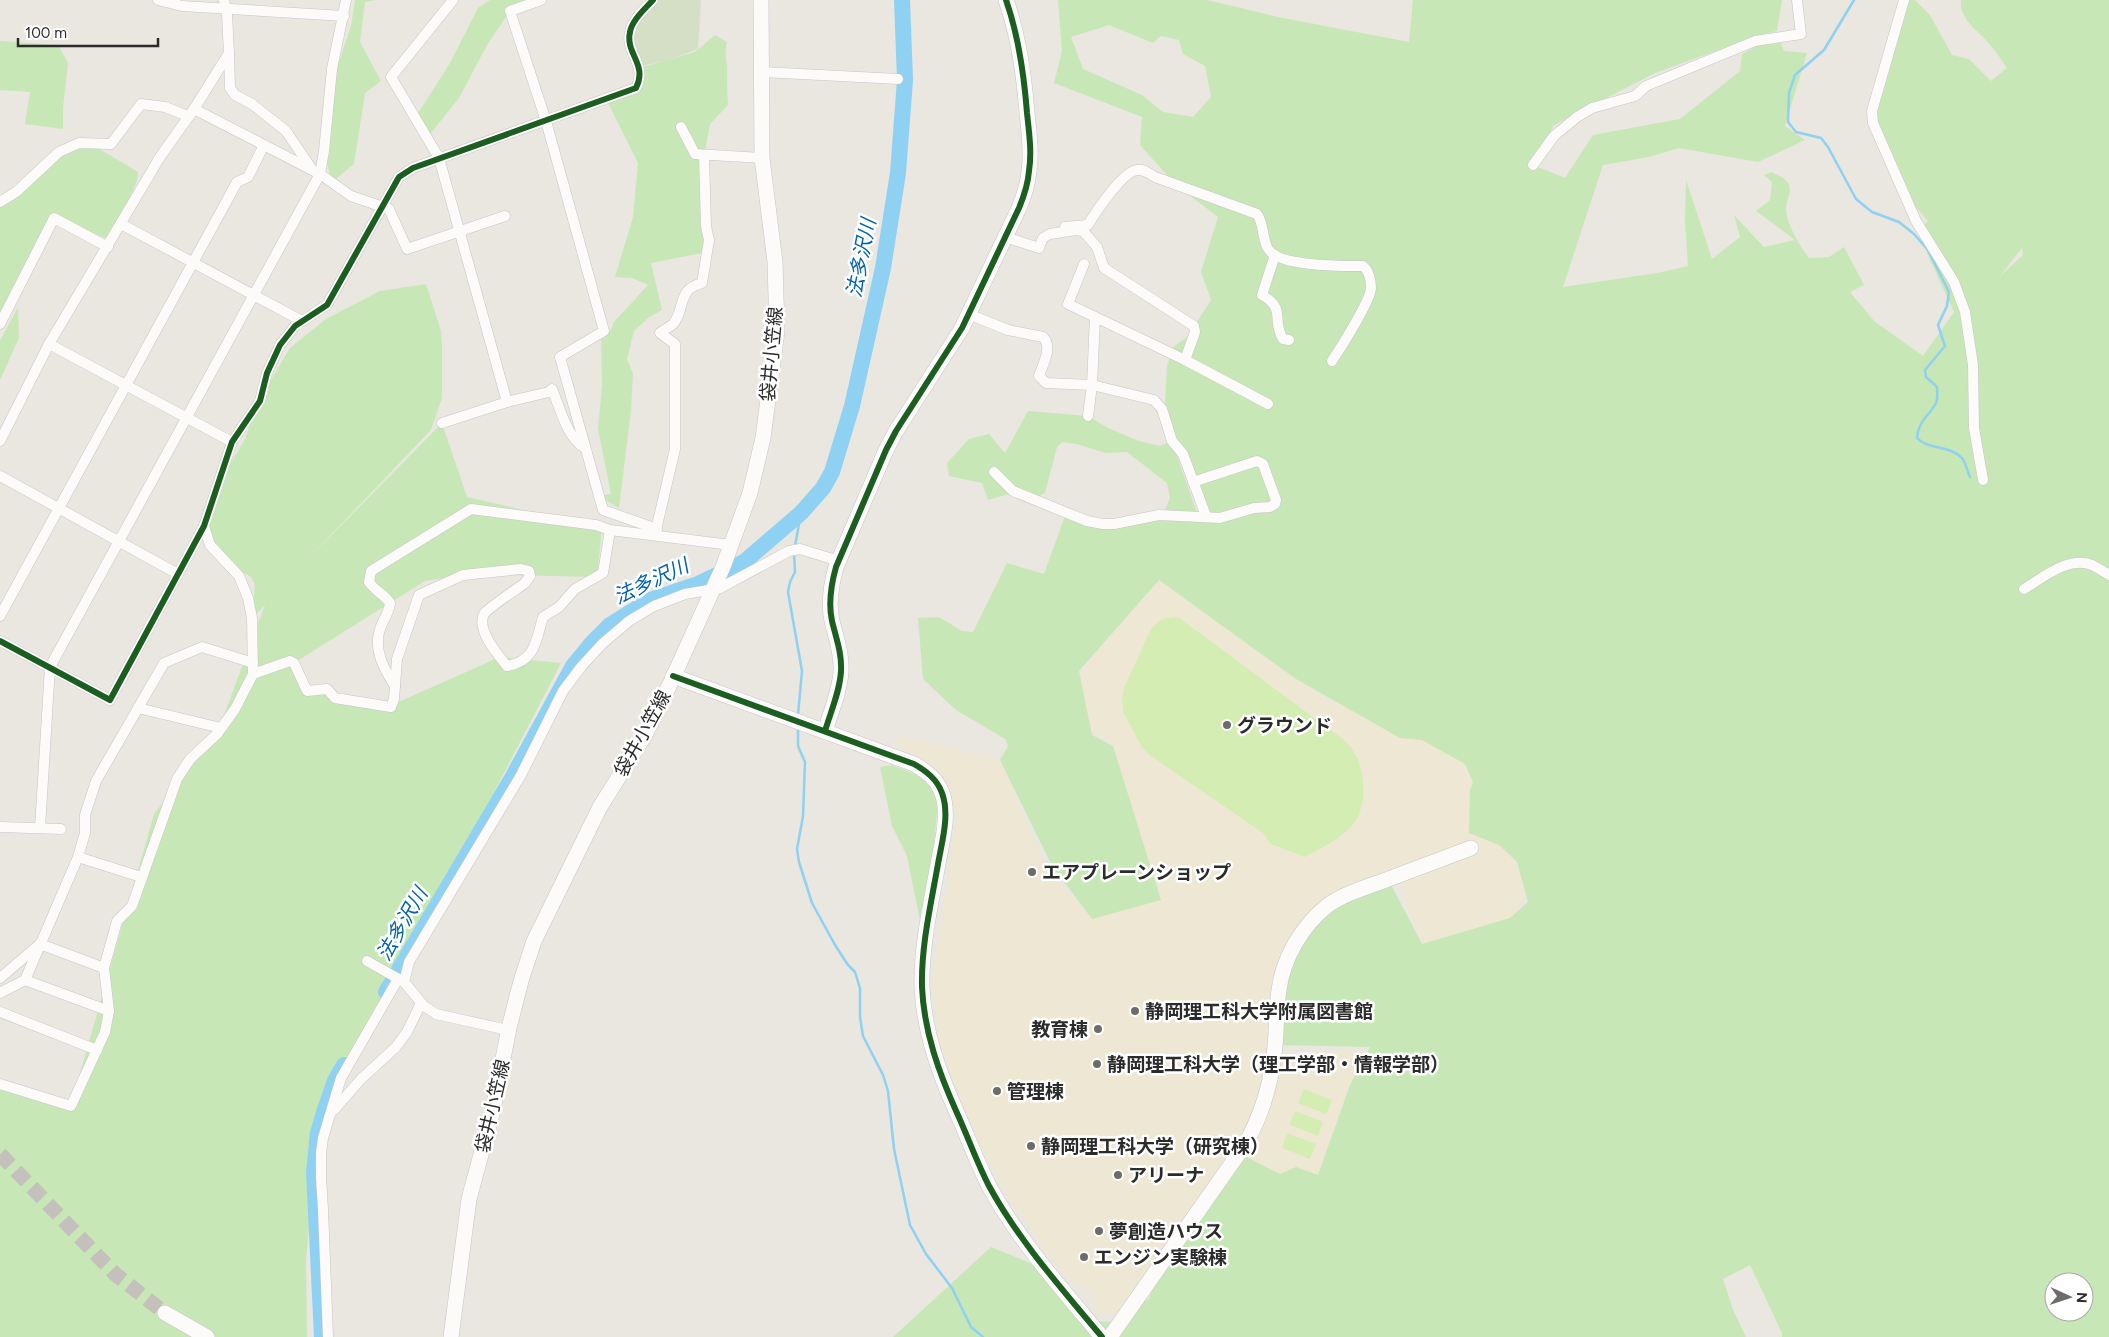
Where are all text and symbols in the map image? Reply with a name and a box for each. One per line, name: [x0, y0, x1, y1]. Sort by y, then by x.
scale bar: [18, 15, 158, 47]
text: 100 m: [25, 24, 67, 42]
water label: 法多沢川: [842, 214, 881, 300]
street label: 袋井小笠線: [756, 306, 787, 402]
water label: 法多沢川: [610, 552, 694, 609]
street label: 袋井小笠線: [609, 686, 676, 780]
place label: グラウンド: [1237, 714, 1332, 737]
marker: グラウンド: [1221, 719, 1233, 731]
place label: エアプレーンショップ: [1042, 861, 1231, 884]
marker: エアプレーンショップ: [1026, 866, 1038, 878]
water label: 法多沢川: [372, 882, 433, 965]
place label: 静岡理工科大学附属図書館: [1145, 1000, 1373, 1023]
marker: 静岡理工科大学附属図書館: [1129, 1005, 1141, 1017]
place label: 教育棟: [1031, 1018, 1088, 1041]
marker: 教育棟: [1092, 1023, 1104, 1035]
place label: 静岡理工科大学（理工学部・情報学部）: [1107, 1053, 1449, 1076]
street label: 袋井小笠線: [471, 1057, 514, 1155]
marker: 静岡理工科大学（理工学部・情報学部）: [1091, 1058, 1103, 1070]
place label: 管理棟: [1007, 1080, 1064, 1103]
marker: 管理棟: [991, 1085, 1003, 1097]
place label: 静岡理工科大学（研究棟）: [1041, 1135, 1269, 1158]
marker: 静岡理工科大学（研究棟）: [1025, 1140, 1037, 1152]
place label: アリーナ: [1128, 1164, 1204, 1187]
marker: アリーナ: [1112, 1169, 1124, 1181]
place label: 夢創造ハウス: [1109, 1220, 1223, 1243]
marker: 夢創造ハウス: [1093, 1225, 1105, 1237]
place label: エンジン実験棟: [1094, 1246, 1227, 1269]
marker: エンジン実験棟: [1078, 1251, 1090, 1263]
north arrow: [2044, 1272, 2094, 1322]
text: N: [2073, 1292, 2090, 1304]

